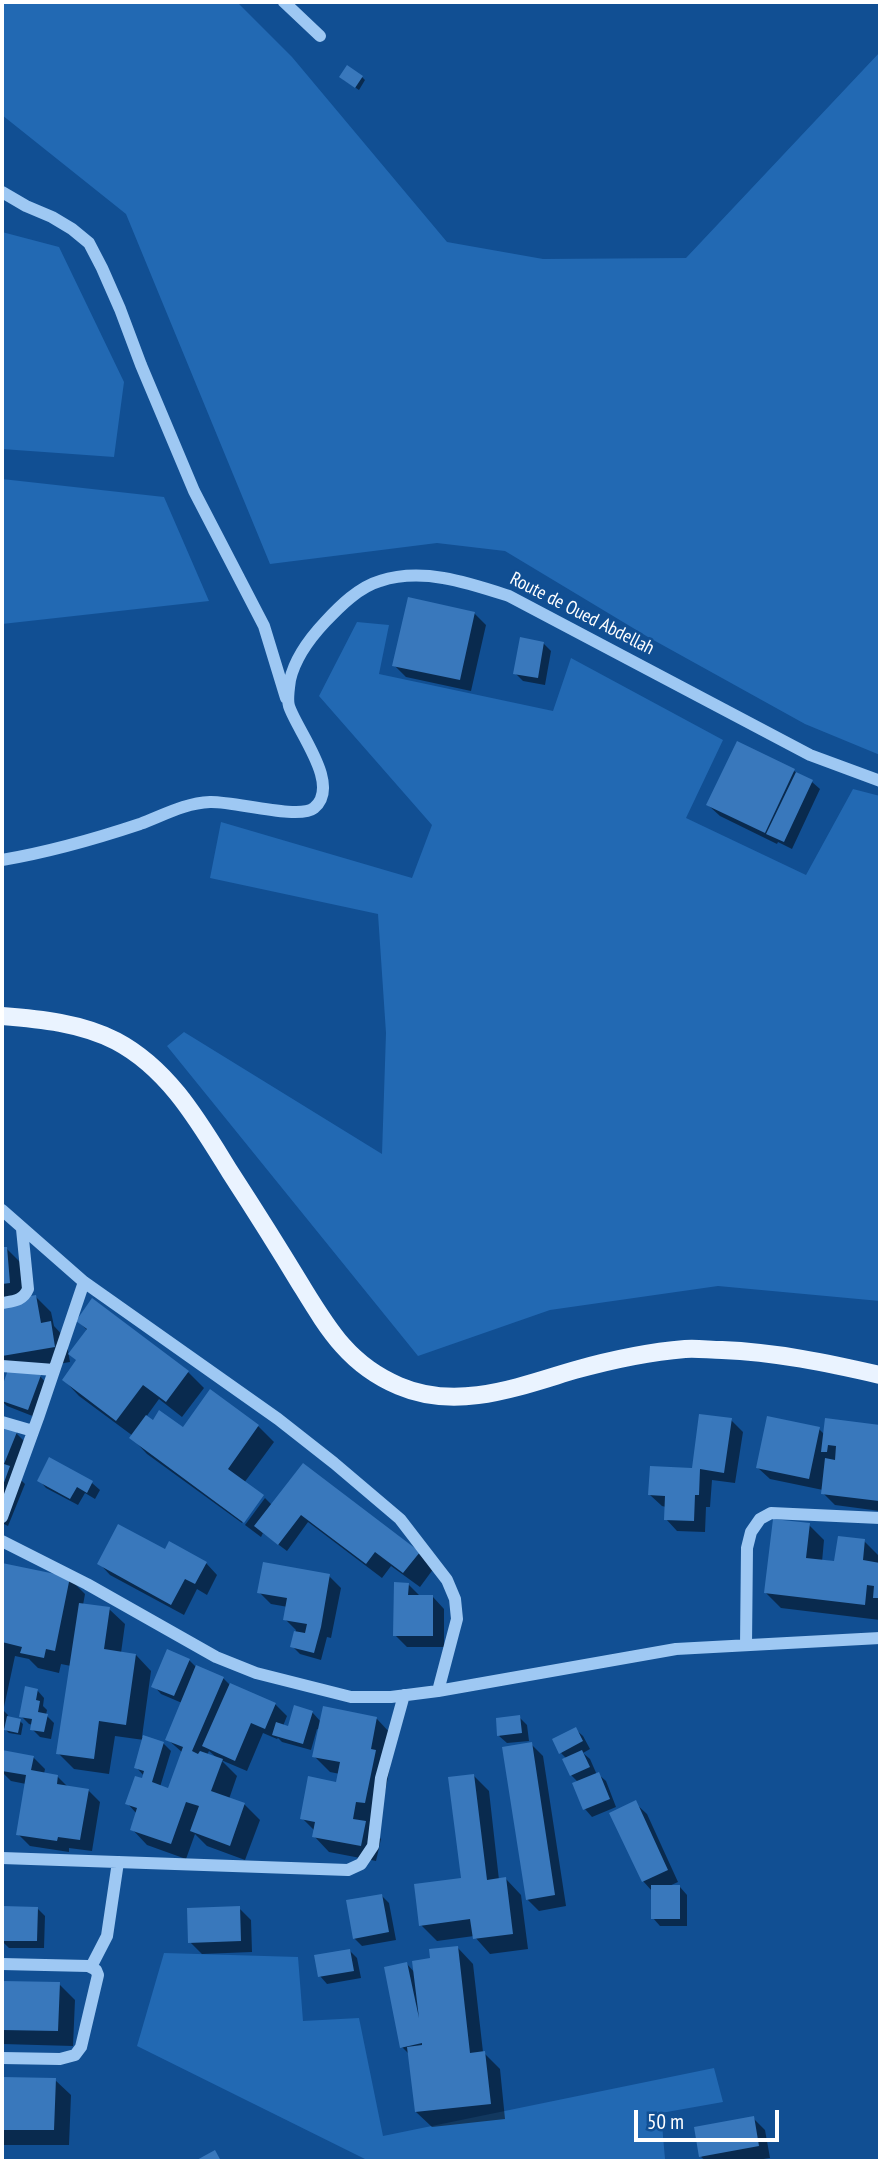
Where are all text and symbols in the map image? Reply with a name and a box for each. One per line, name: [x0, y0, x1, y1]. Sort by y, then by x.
street label: Route de Oued Abdellah: [506, 568, 658, 660]
scale bar: [637, 2096, 782, 2140]
text: 50 m: [647, 2108, 684, 2135]

